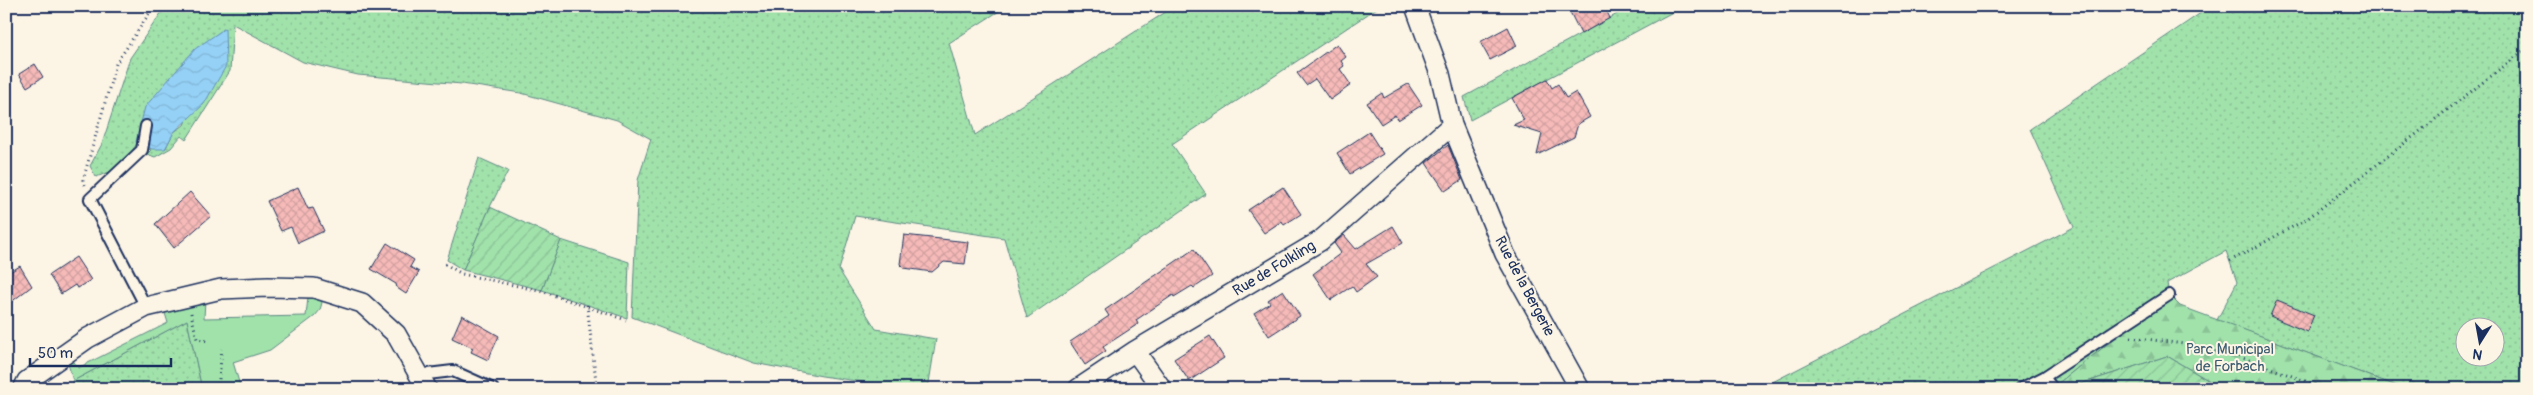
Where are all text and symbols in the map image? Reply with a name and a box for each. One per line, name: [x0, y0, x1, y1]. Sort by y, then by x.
street label: Rue de la Bergerie: [1490, 233, 1559, 340]
street label: Rue de Folkling: [1229, 236, 1319, 301]
north arrow: [2456, 318, 2506, 368]
scale bar: [30, 335, 171, 367]
park label: Parc Municipal de Forbach: [2186, 340, 2274, 376]
text: 50 m: [38, 344, 73, 363]
text: N: [2471, 345, 2484, 364]

